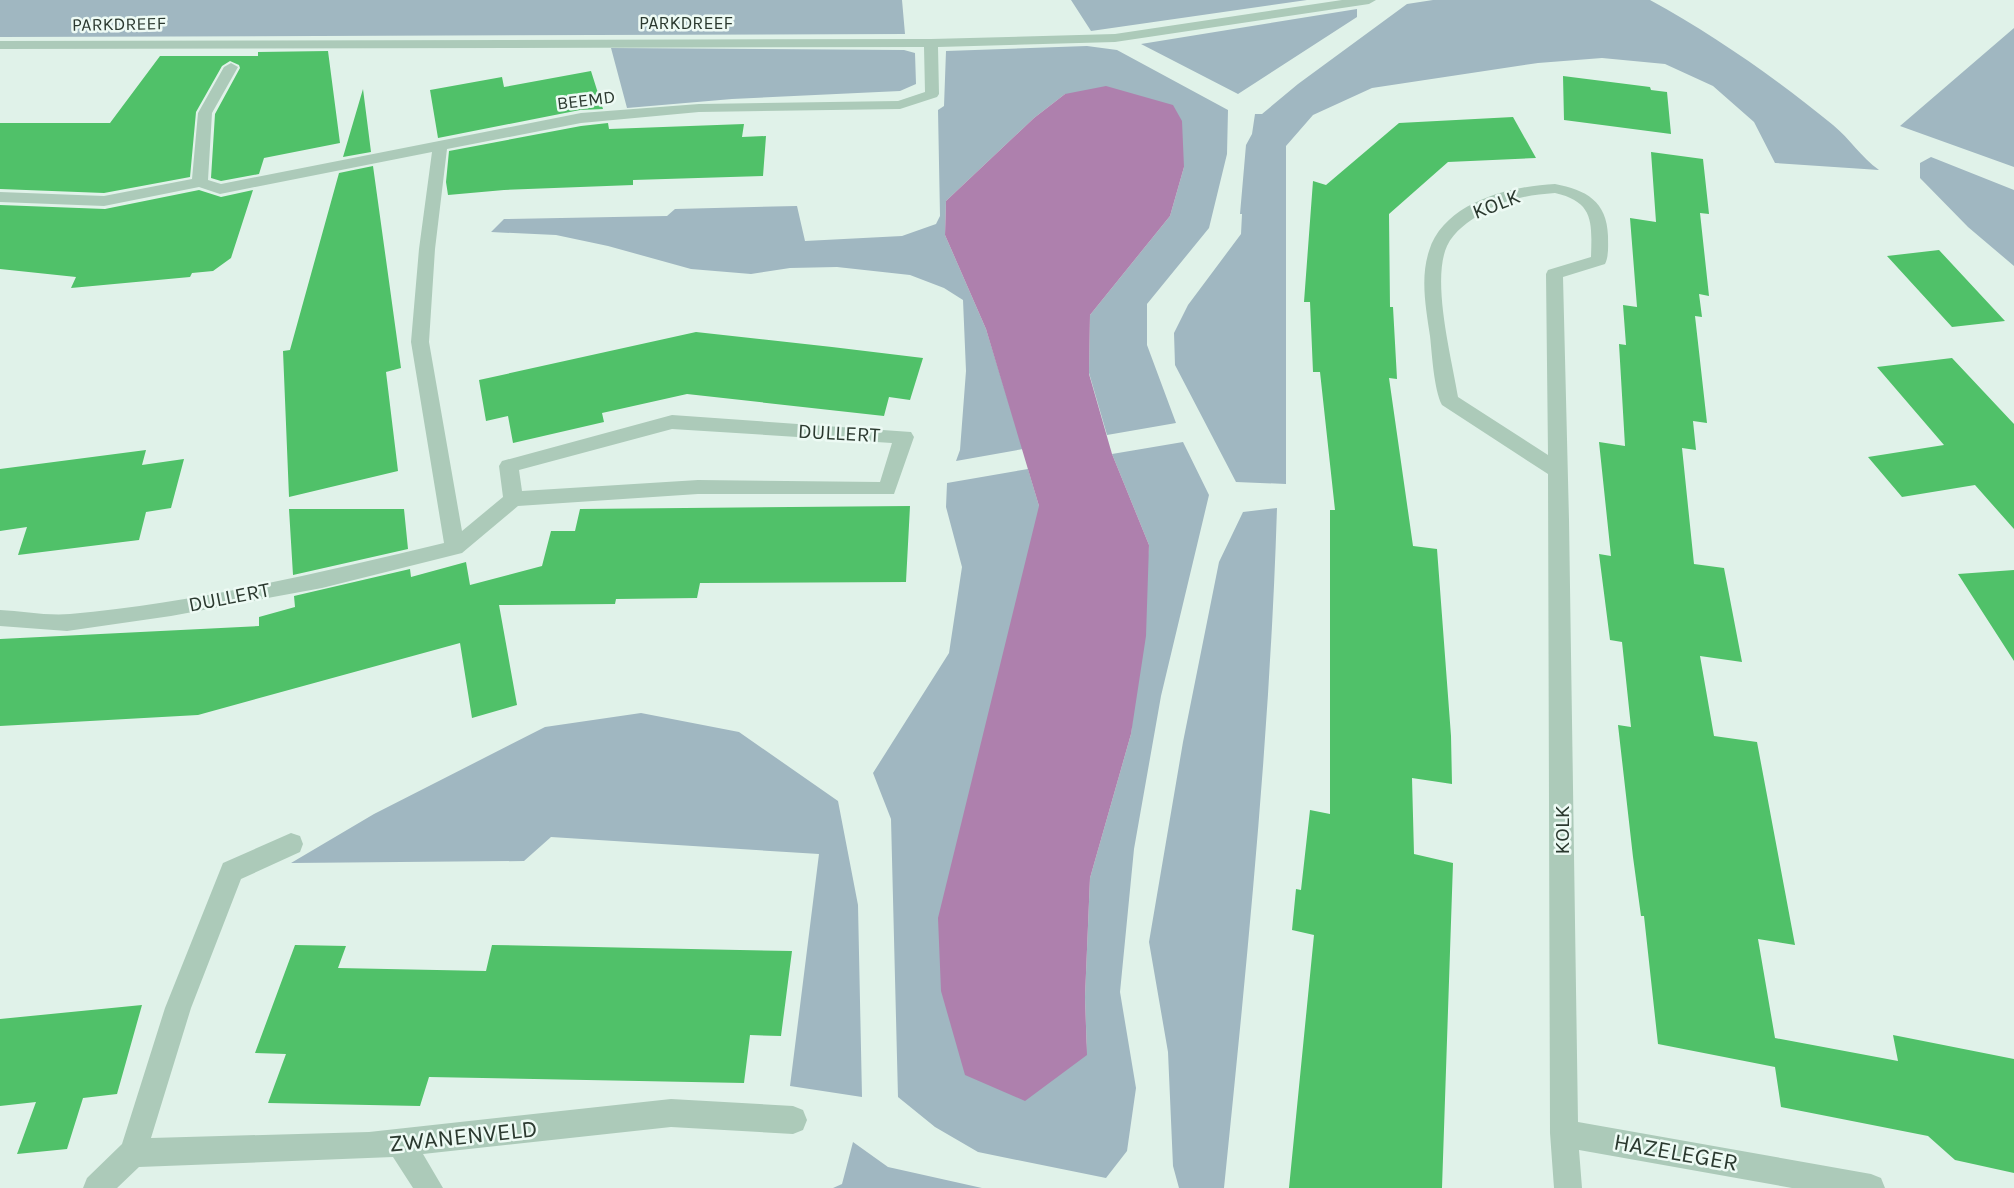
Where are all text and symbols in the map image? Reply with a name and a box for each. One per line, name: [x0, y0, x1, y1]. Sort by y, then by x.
street label: PARKDREEF: [72, 12, 166, 36]
street label: PARKDREEF: [639, 12, 733, 34]
street label: BEEMD: [556, 86, 616, 114]
street label: KOLK: [1469, 184, 1523, 224]
street label: DULLERT: [797, 419, 881, 447]
street label: DULLERT: [186, 577, 272, 617]
street label: KOLK: [1550, 805, 1574, 854]
street label: ZWANENVELD: [387, 1114, 539, 1158]
street label: HAZELEGER: [1612, 1127, 1740, 1177]

